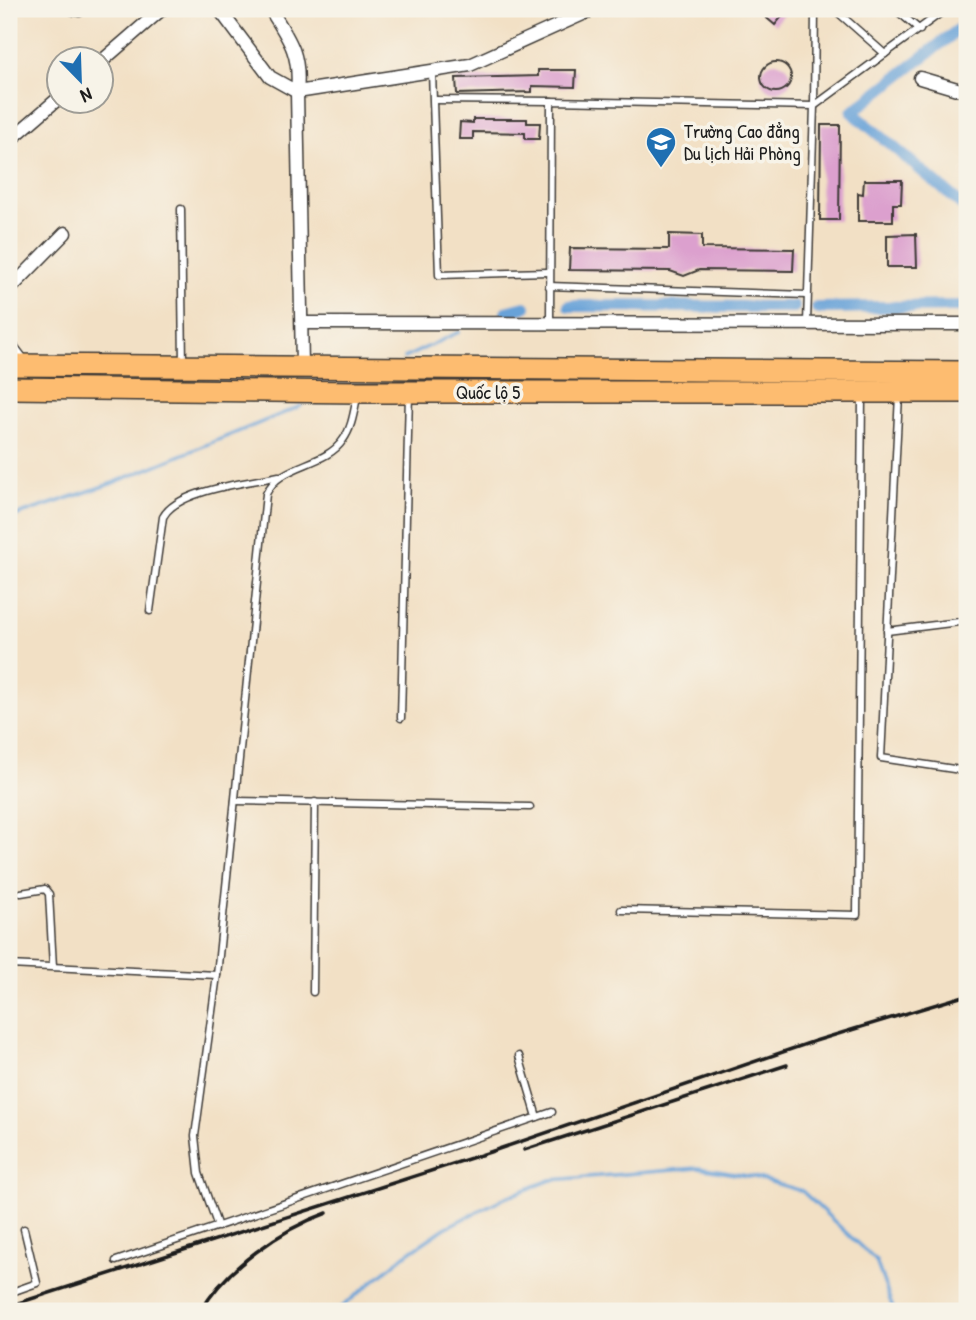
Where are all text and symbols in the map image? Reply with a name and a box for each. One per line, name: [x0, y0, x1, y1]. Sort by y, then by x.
north arrow: [46, 46, 116, 116]
text: N: [77, 82, 96, 110]
place label: Trường Cao đẳng Du lịch Hải Phòng: [684, 118, 801, 166]
school or university icon: Trường Cao đẳng Du lịch Hải Phòng: [644, 125, 678, 169]
street label: Quốc lộ 5: [456, 379, 520, 405]

